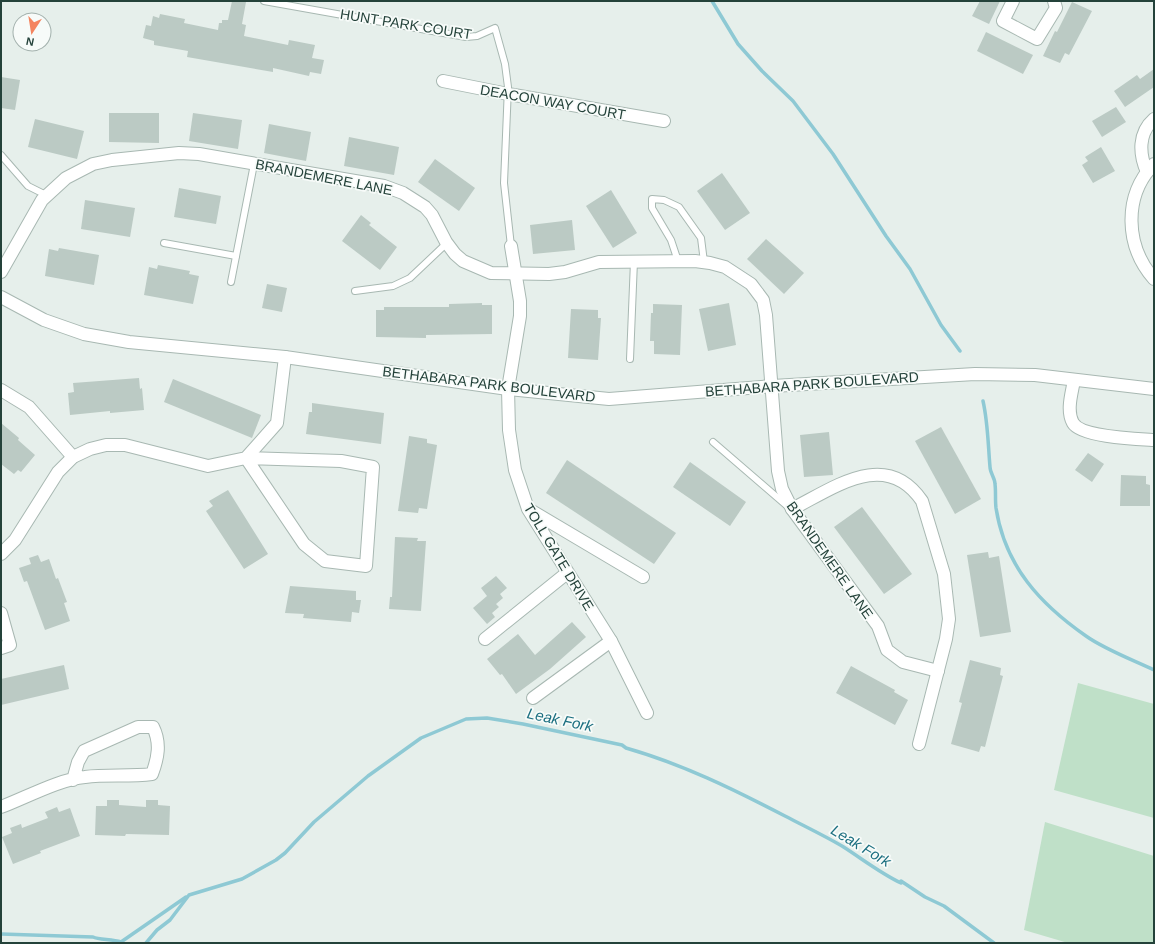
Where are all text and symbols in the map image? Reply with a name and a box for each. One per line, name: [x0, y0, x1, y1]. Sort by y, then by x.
street label: HUNT PARK COURT: [339, 6, 473, 42]
north arrow: [12, 12, 52, 52]
text: N: [25, 35, 35, 48]
street label: DEACON WAY COURT: [479, 81, 627, 123]
street label: BRANDEMERE LANE: [254, 156, 394, 198]
street label: BETHABARA PARK BOULEVARD: [382, 363, 596, 405]
street label: BETHABARA PARK BOULEVARD: [705, 369, 919, 399]
street label: BRANDEMERE LANE: [784, 498, 876, 622]
street label: TOLL GATE DRIVE: [521, 501, 597, 613]
water label: Leak Fork: [526, 704, 596, 735]
water label: Leak Fork: [828, 821, 896, 871]

